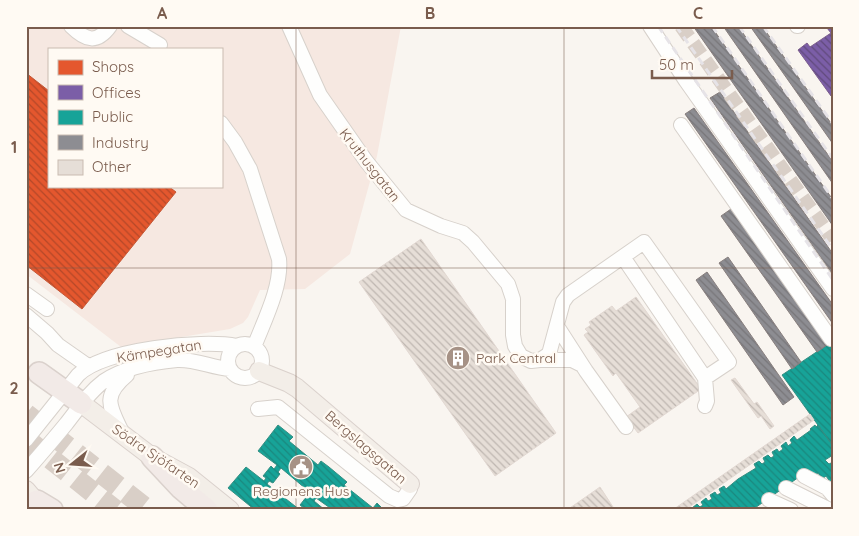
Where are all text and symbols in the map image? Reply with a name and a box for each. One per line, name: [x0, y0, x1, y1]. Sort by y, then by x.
text: A: [157, 3, 168, 23]
text: B: [425, 3, 435, 23]
text: C: [693, 3, 703, 23]
legend: [48, 48, 222, 188]
scale bar: [652, 48, 732, 80]
text: 50 m: [659, 55, 694, 74]
text: Shops: [92, 57, 134, 76]
text: Offices: [92, 83, 141, 102]
text: Public: [92, 107, 133, 126]
street label: Kruthusgatan: [336, 125, 404, 205]
text: Industry: [92, 133, 149, 152]
text: 1: [11, 137, 17, 157]
text: Other: [92, 157, 132, 176]
street label: Kämpegatan: [115, 335, 203, 367]
building icon: Park Central: [445, 345, 471, 371]
place label: Park Central: [476, 349, 556, 367]
text: 2: [9, 378, 19, 398]
street label: Bergslagsgatan: [321, 407, 411, 487]
street label: Södra Sjöfarten: [109, 420, 203, 492]
north arrow: [48, 438, 98, 488]
public building icon: Regionens Hus: [288, 454, 314, 480]
text: N: [49, 460, 70, 475]
place label: Regionens Hus: [253, 482, 349, 500]

